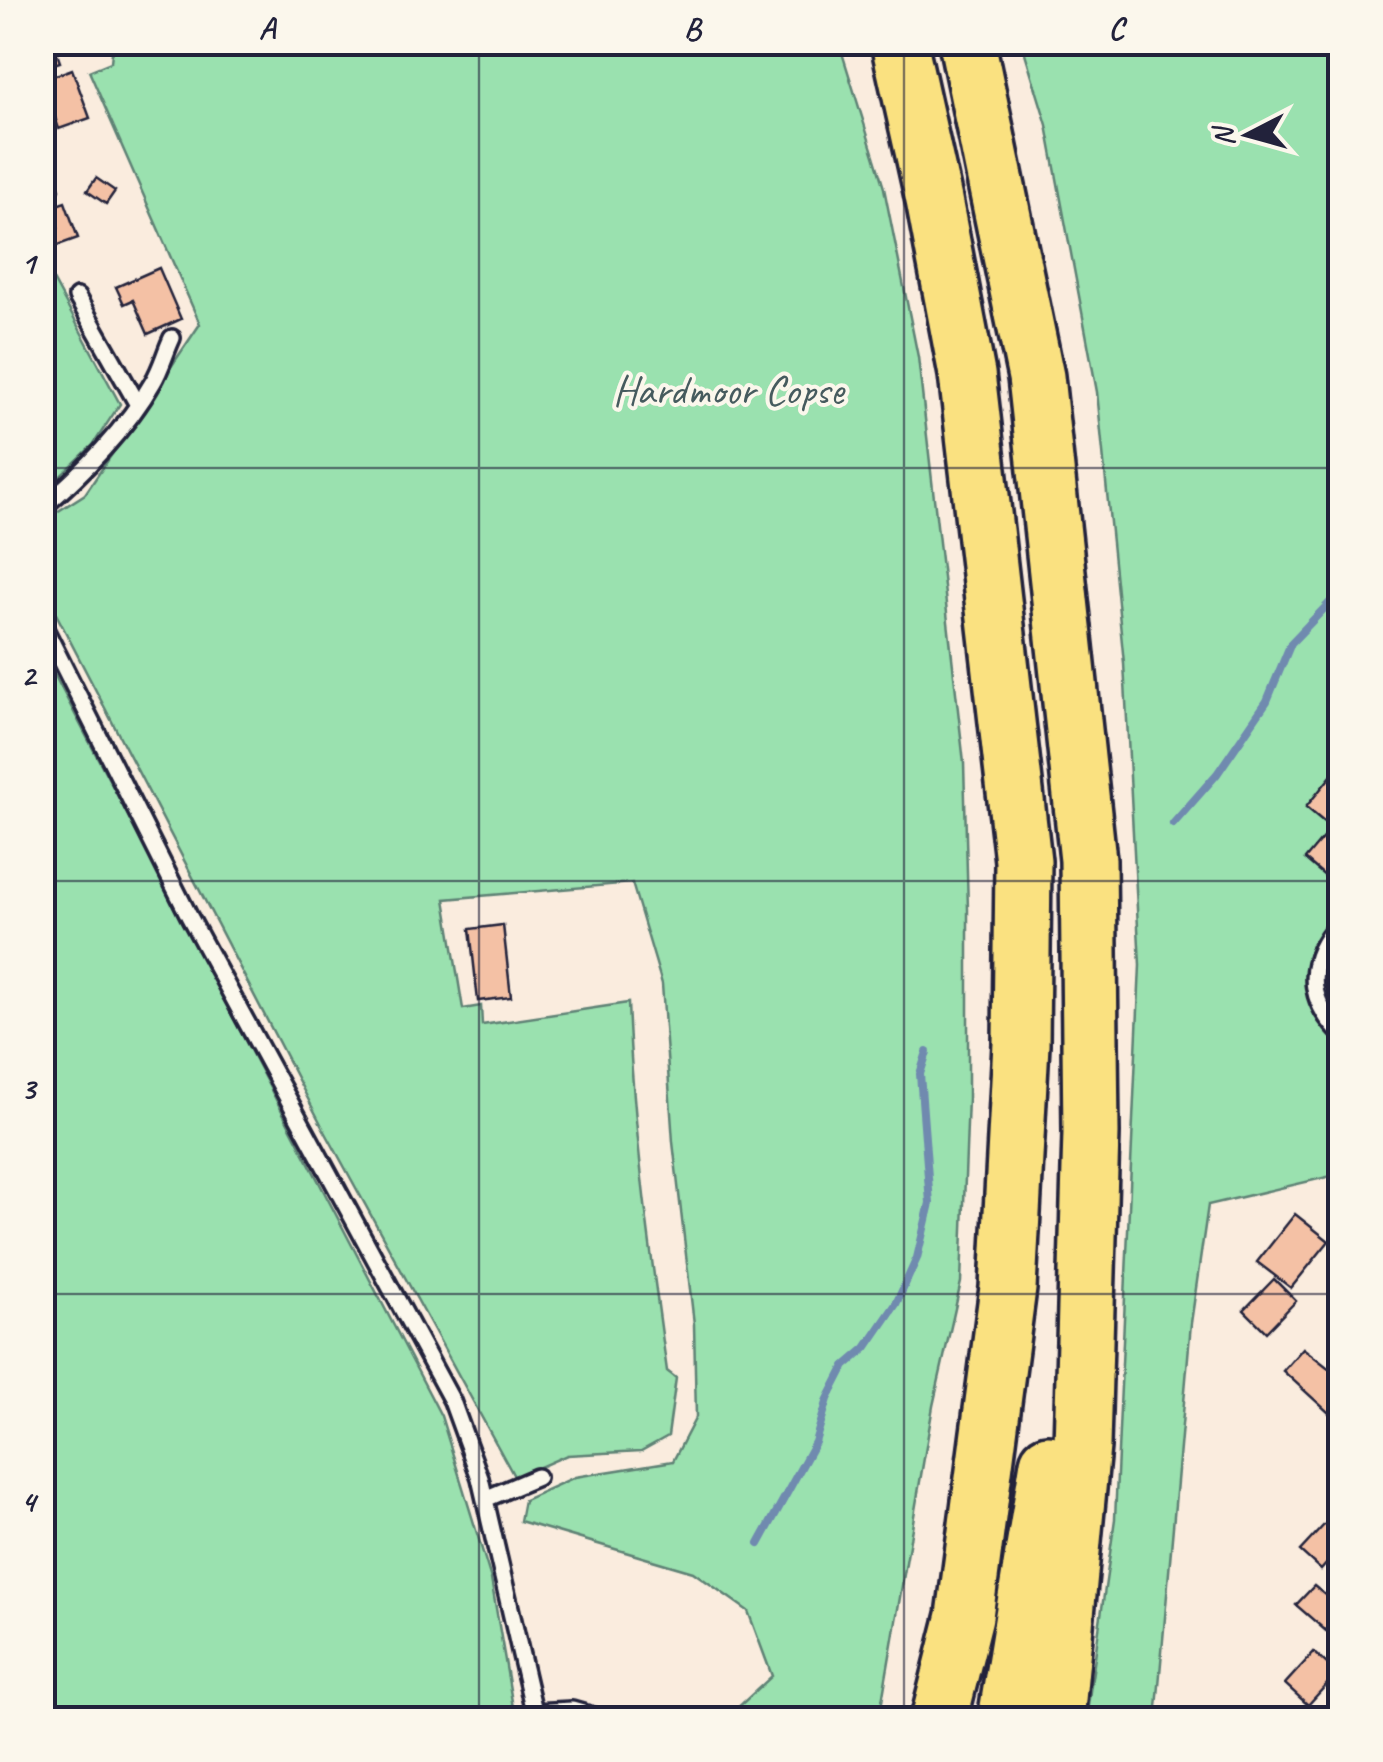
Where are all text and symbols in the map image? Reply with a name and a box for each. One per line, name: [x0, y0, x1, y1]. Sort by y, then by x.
text: A: [259, 8, 278, 49]
text: B: [684, 8, 703, 49]
text: C: [1108, 8, 1128, 49]
north arrow: [1198, 85, 1298, 185]
text: N: [1205, 122, 1242, 148]
text: 1: [21, 242, 39, 283]
park label: Hardmoor Copse: [613, 364, 846, 417]
text: 2: [21, 655, 38, 696]
text: 3: [21, 1068, 38, 1109]
text: 4: [21, 1481, 39, 1522]

